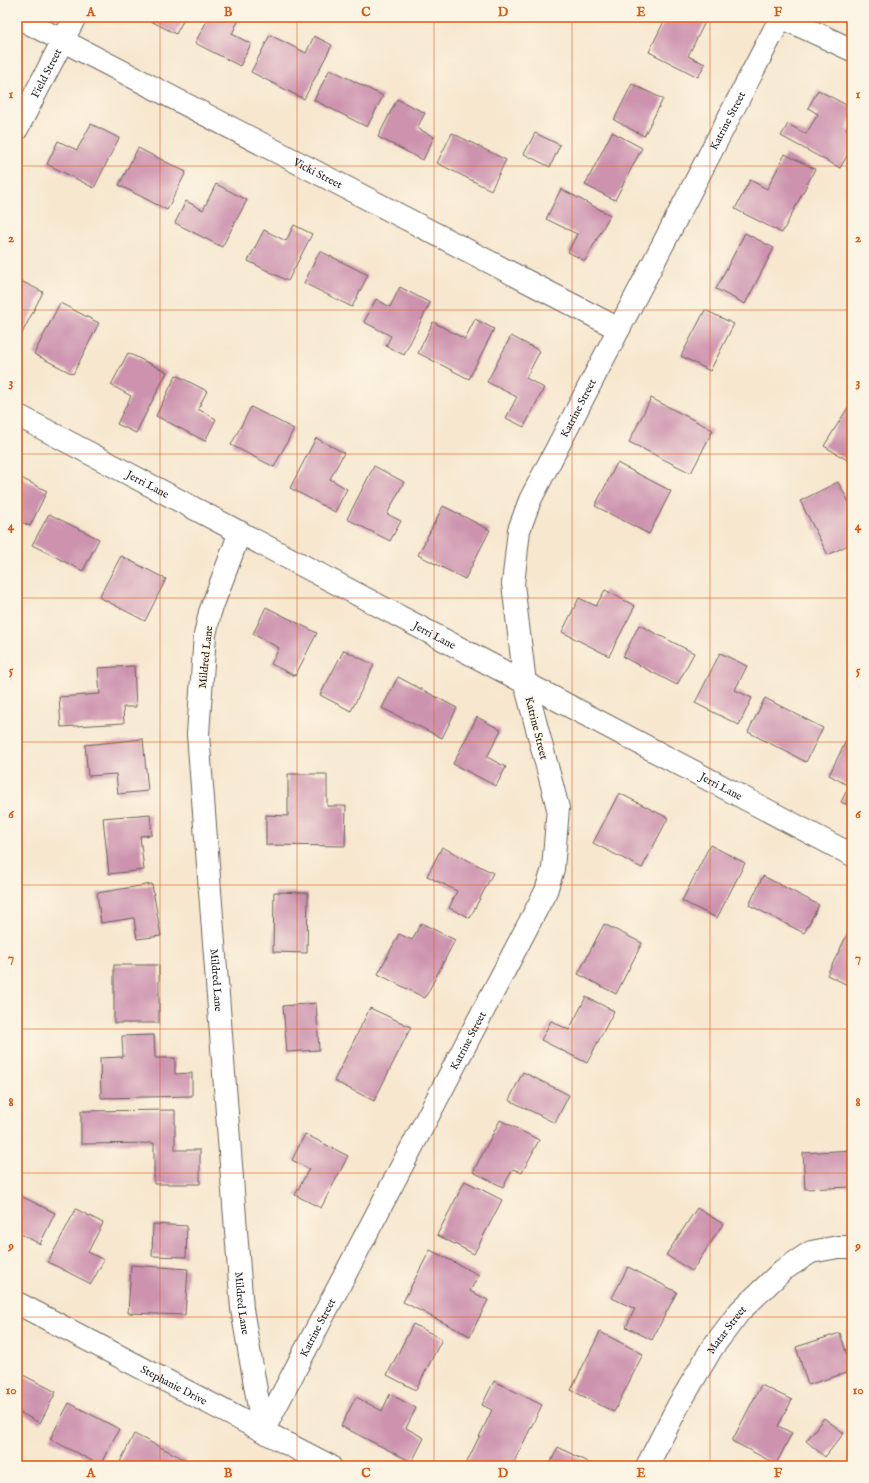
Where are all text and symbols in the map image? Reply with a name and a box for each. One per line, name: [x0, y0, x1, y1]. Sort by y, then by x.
text: A: [86, 4, 97, 21]
text: B: [224, 4, 233, 21]
text: C: [361, 4, 371, 21]
text: D: [498, 4, 509, 21]
text: E: [636, 4, 646, 21]
text: F: [774, 4, 783, 21]
street label: Field Street: [28, 46, 65, 101]
text: 1: [9, 86, 14, 103]
text: 1: [856, 86, 861, 103]
street label: Katrine Street: [707, 89, 749, 153]
street label: Vicki Street: [290, 155, 345, 192]
text: 2: [8, 230, 14, 247]
text: 2: [855, 230, 861, 247]
text: 3: [9, 374, 14, 391]
text: 3: [856, 374, 861, 391]
street label: Katrine Street: [558, 376, 600, 440]
street label: Jerri Lane: [122, 467, 171, 502]
text: 4: [8, 518, 15, 535]
text: 4: [855, 518, 862, 535]
street label: Jerri Lane: [409, 618, 458, 653]
street label: Mildred Lane: [196, 625, 216, 689]
text: 5: [9, 662, 14, 679]
text: 5: [856, 662, 861, 679]
street label: Katrine Street: [521, 695, 551, 761]
street label: Jerri Lane: [695, 769, 744, 804]
text: 6: [8, 806, 14, 823]
text: 6: [855, 806, 861, 823]
street label: Mildred Lane: [206, 948, 225, 1012]
text: 7: [8, 950, 14, 967]
text: 7: [855, 950, 861, 967]
street label: Katrine Street: [447, 1009, 490, 1073]
text: 8: [8, 1094, 14, 1111]
text: 8: [855, 1094, 861, 1111]
text: 9: [7, 1238, 14, 1255]
text: 9: [854, 1238, 861, 1255]
street label: Mildred Lane: [231, 1271, 252, 1336]
street label: Katrine Street: [297, 1296, 339, 1360]
street label: Matar Street: [704, 1303, 750, 1357]
street label: Stephanie Drive: [138, 1363, 209, 1409]
text: 10: [5, 1382, 17, 1399]
text: 10: [852, 1382, 864, 1399]
text: A: [86, 1465, 97, 1482]
text: B: [224, 1465, 233, 1482]
text: C: [361, 1465, 371, 1482]
text: D: [498, 1465, 509, 1482]
text: E: [636, 1465, 646, 1482]
text: F: [774, 1465, 783, 1482]

